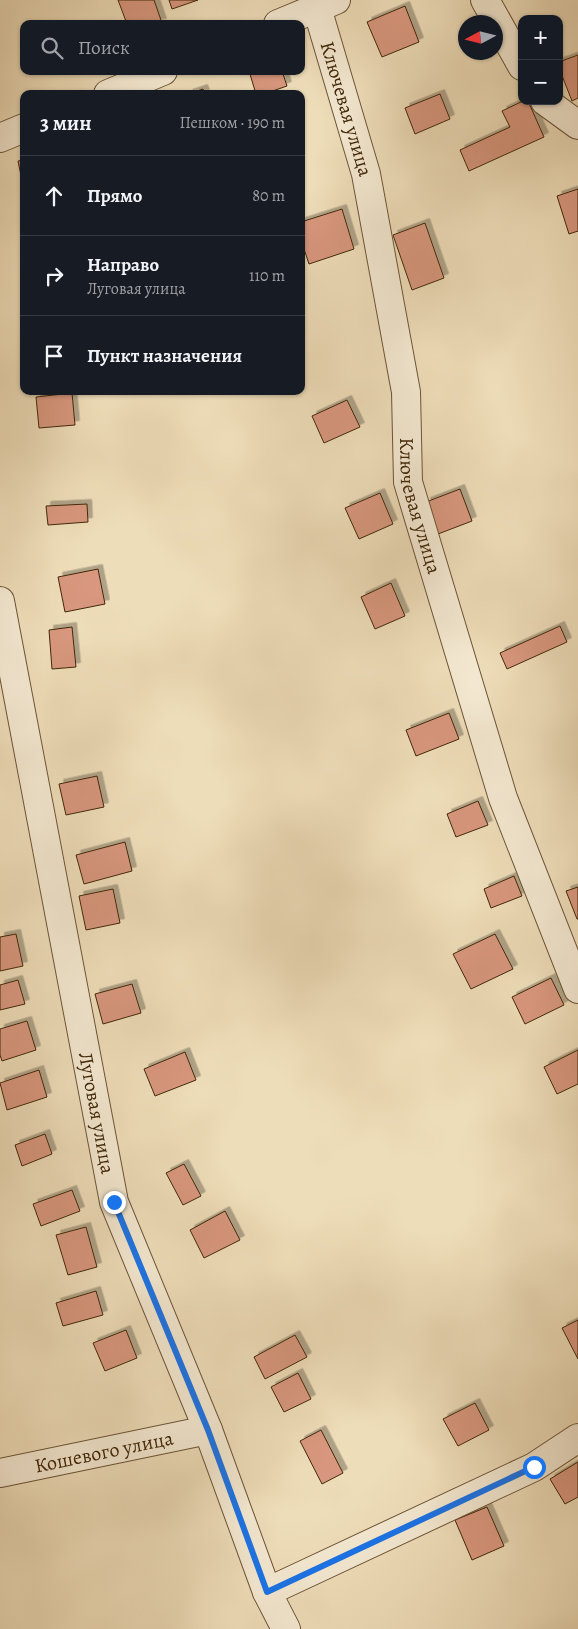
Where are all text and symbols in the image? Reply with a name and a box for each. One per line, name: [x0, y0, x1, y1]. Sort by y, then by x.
north arrow: [458, 15, 503, 60]
map controls: [518, 15, 563, 105]
button: +: [518, 15, 563, 60]
search box: [20, 20, 305, 75]
icon: search: [38, 34, 66, 62]
text: Поиск: [78, 35, 130, 61]
street label: Ключевая улица: [314, 38, 379, 180]
button: −: [518, 60, 563, 105]
text: 3 мин: [40, 109, 92, 137]
text: Пешком · 190 m: [180, 112, 285, 134]
icon: ahead: [40, 182, 68, 210]
text: Прямо: [87, 183, 142, 209]
text: 80 m: [252, 185, 285, 207]
text: Направо: [87, 252, 159, 278]
icon: right: [40, 262, 68, 290]
text: 110 m: [249, 265, 285, 287]
text: Луговая улица: [87, 278, 186, 300]
icon: arrive: [40, 342, 68, 370]
text: Пункт назначения: [87, 343, 242, 369]
street label: Ключевая улица: [393, 437, 448, 578]
street label: Луговая улица: [72, 1050, 122, 1177]
route end: [103, 1191, 126, 1214]
street label: Кошевого улица: [32, 1424, 176, 1480]
route start: [523, 1456, 546, 1479]

